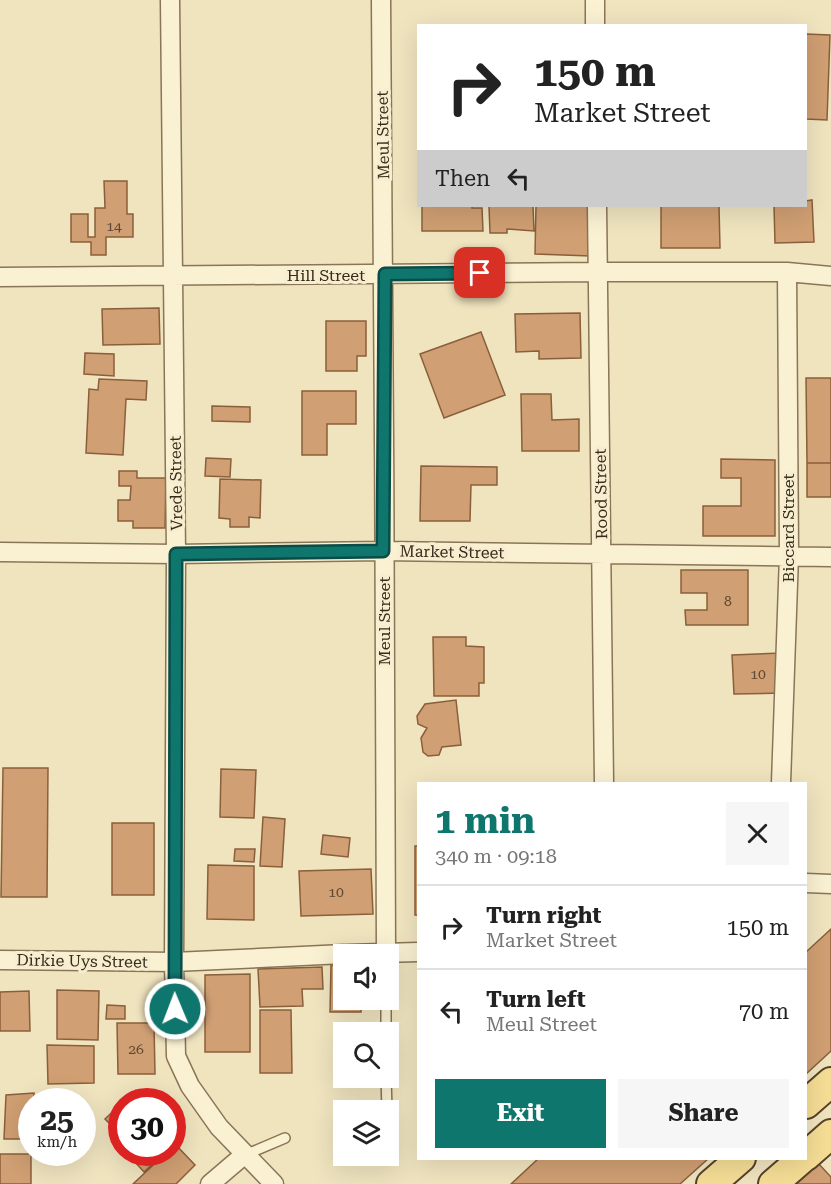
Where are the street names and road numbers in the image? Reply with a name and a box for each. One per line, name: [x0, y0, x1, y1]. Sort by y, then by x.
street label: Meul Street: [373, 90, 393, 180]
street label: Hill Street: [287, 266, 365, 285]
street label: Vrede Street: [166, 435, 186, 531]
street label: Rood Street: [591, 448, 611, 540]
street label: Biccard Street: [779, 473, 798, 582]
street label: Market Street: [399, 542, 505, 562]
street label: Meul Street: [375, 577, 394, 665]
street label: Dirkie Uys Street: [16, 950, 148, 972]

